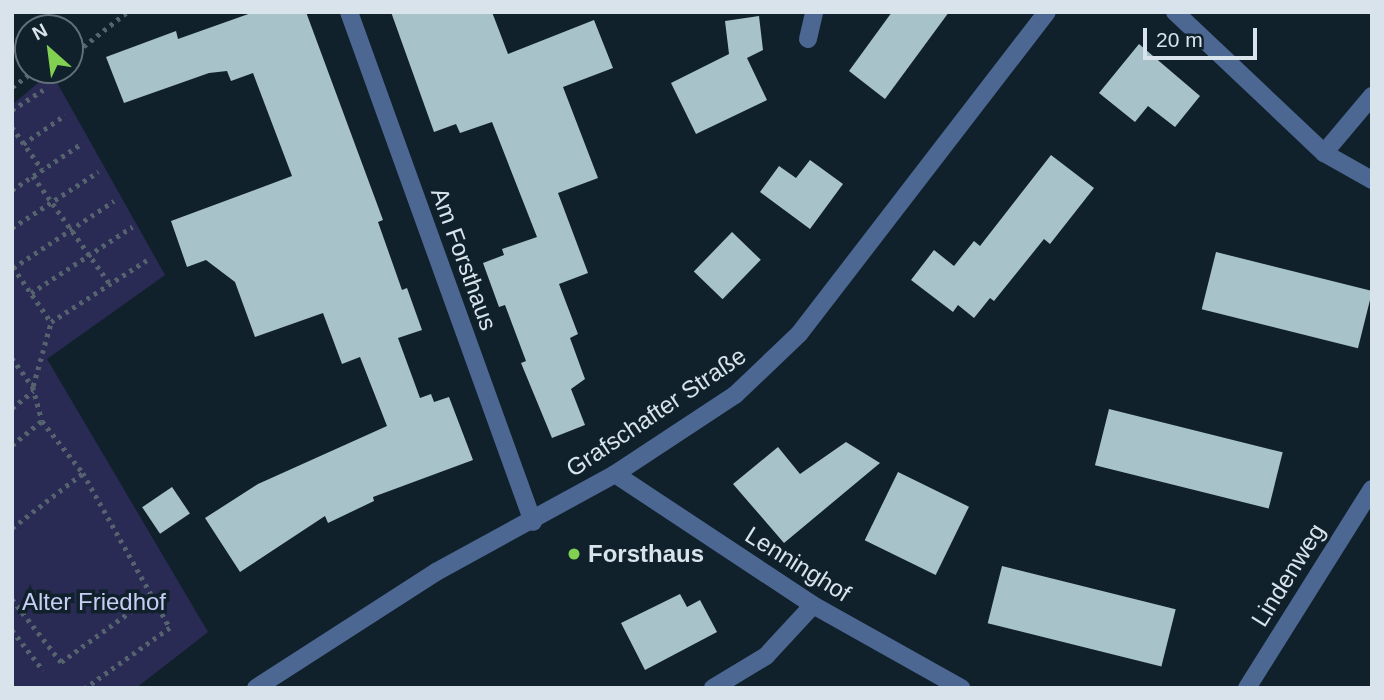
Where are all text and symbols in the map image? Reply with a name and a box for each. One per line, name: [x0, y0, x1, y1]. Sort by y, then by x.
north arrow: [14, 14, 84, 84]
scale bar: [1146, 14, 1260, 58]
text: N: [29, 19, 51, 44]
text: 20 m: [1156, 28, 1203, 51]
street label: Am Forsthaus: [425, 184, 503, 334]
street label: Grafschafter Straße: [561, 341, 751, 483]
street label: Lindenweg: [1245, 518, 1331, 632]
street label: Lenninghof: [740, 520, 856, 608]
place label: Forsthaus: [588, 540, 704, 568]
marker: Forsthaus: [566, 546, 582, 562]
park label: Alter Friedhof: [22, 588, 166, 616]

